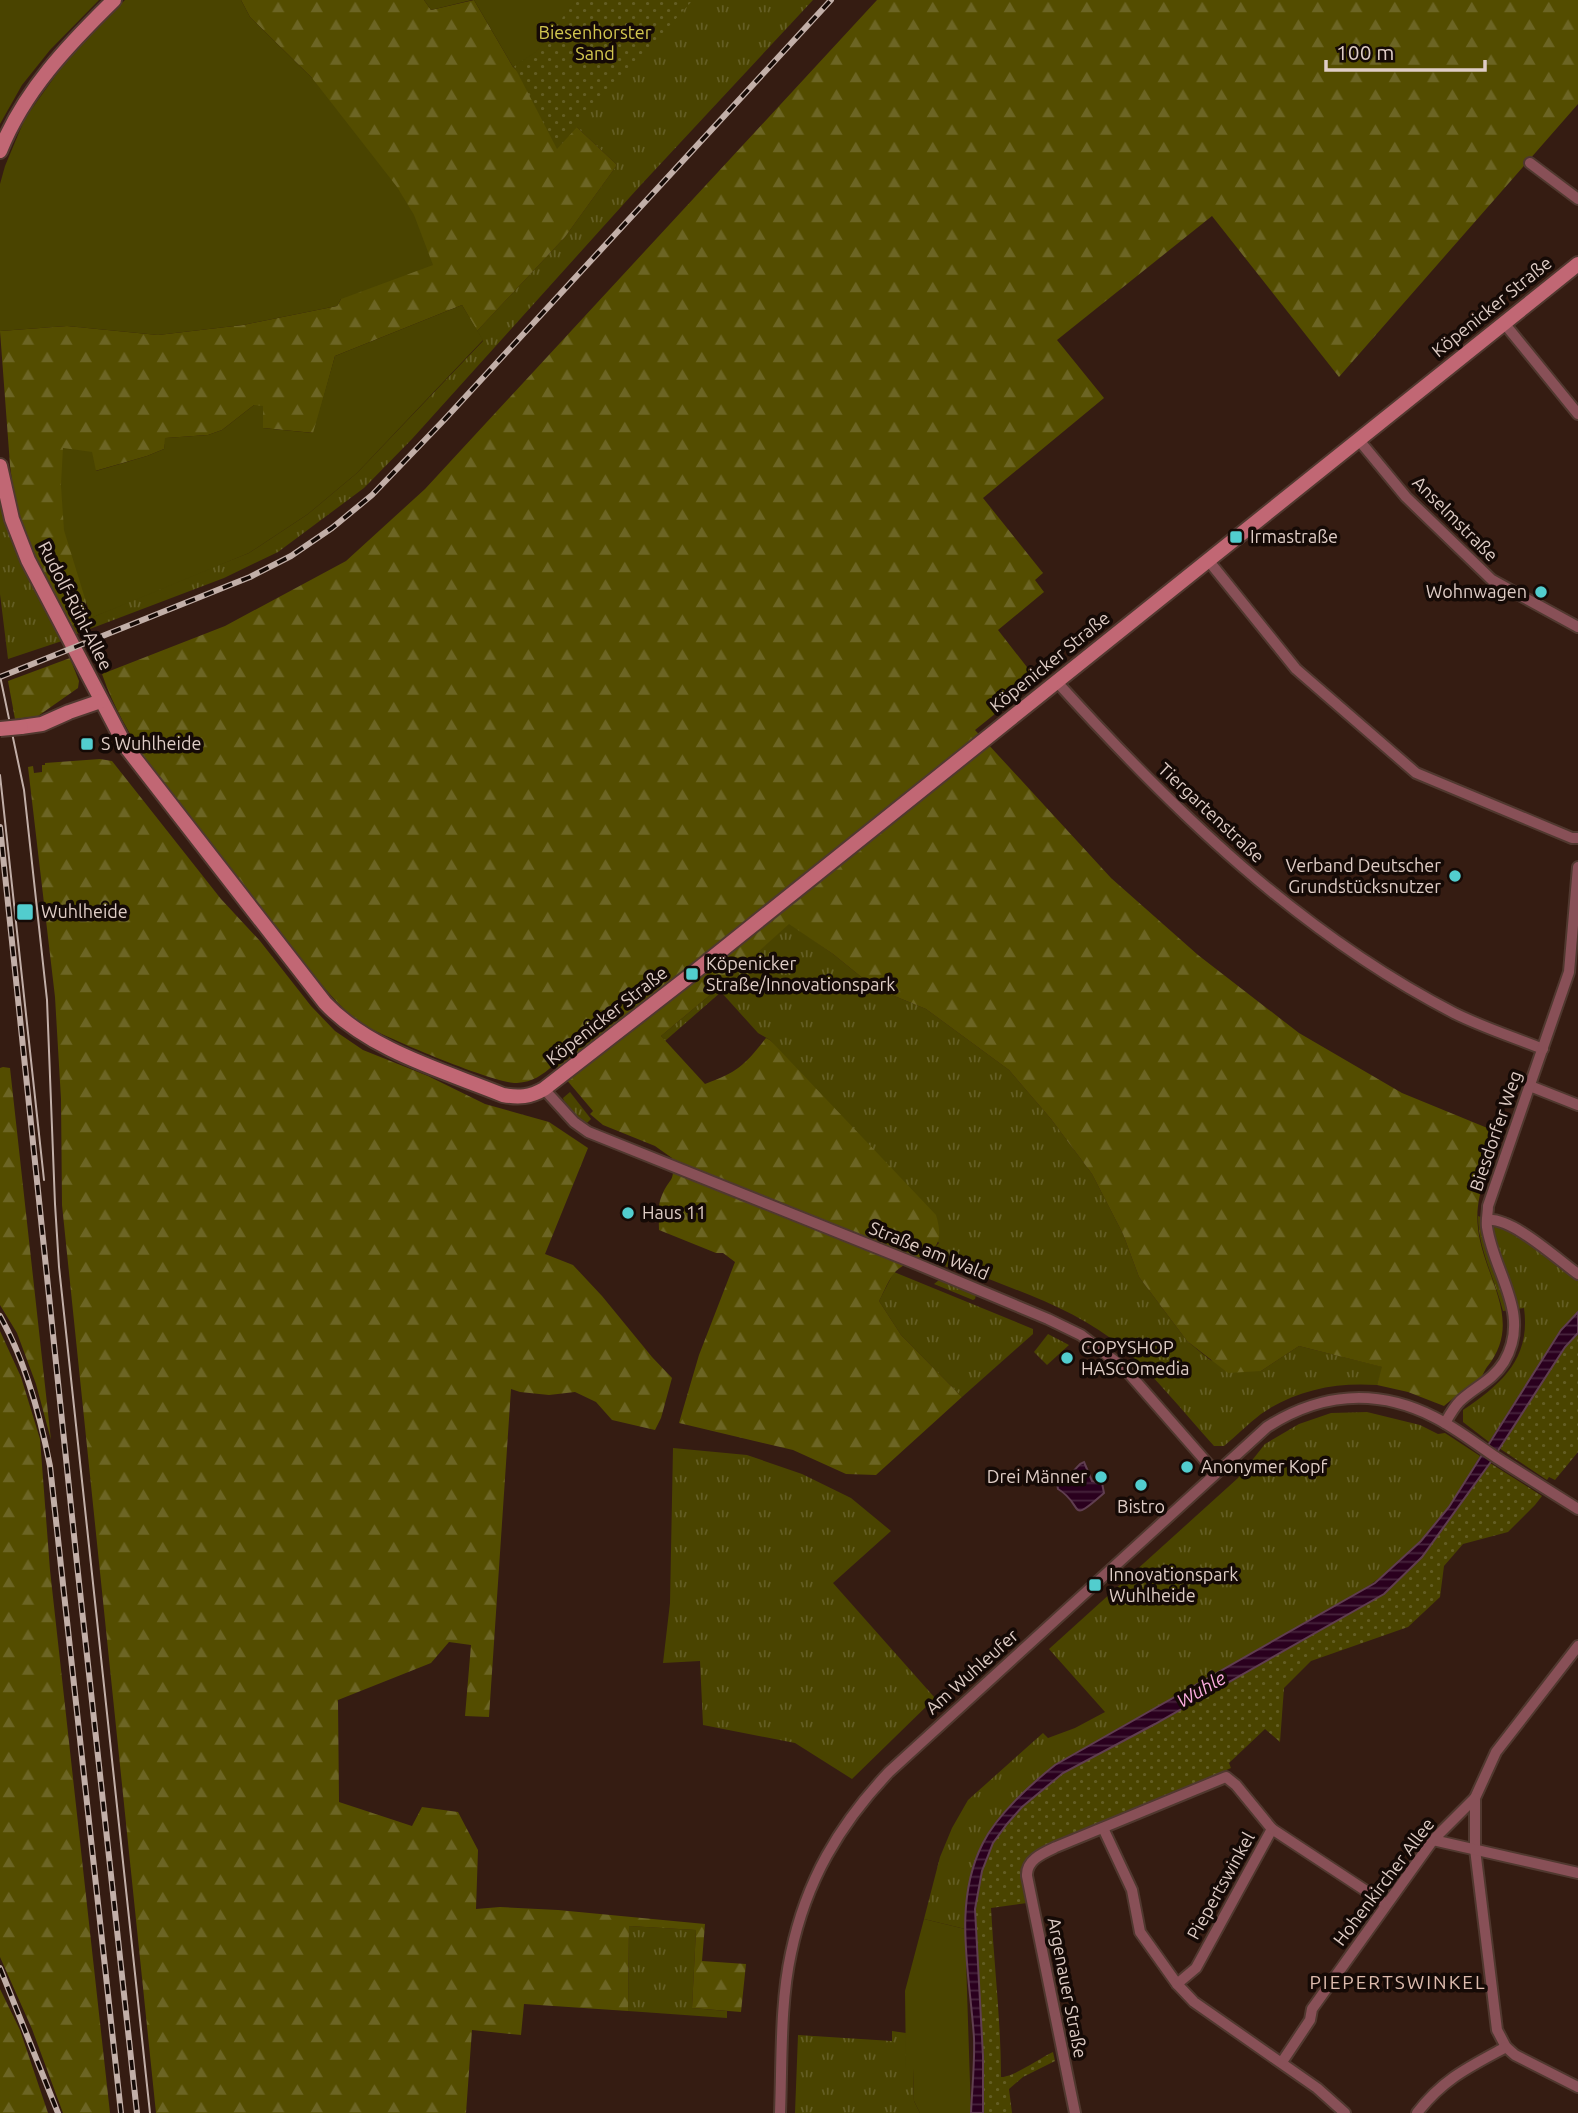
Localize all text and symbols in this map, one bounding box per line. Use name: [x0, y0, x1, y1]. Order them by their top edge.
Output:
park label: Biesenhorster Sand: [538, 22, 652, 63]
scale bar: [1326, 28, 1485, 72]
text: 100 m: [1336, 40, 1394, 64]
street label: Köpenicker Straße: [1428, 252, 1555, 360]
street label: Anselmstraße: [1409, 472, 1502, 565]
place label: Irmastraße: [1250, 526, 1338, 546]
marker: Irmastraße: [1228, 529, 1244, 545]
street label: Rudolf-Rühl-Allee: [35, 538, 117, 673]
place label: Wohnwagen: [1426, 581, 1527, 601]
marker: Wohnwagen: [1533, 584, 1549, 600]
street label: Köpenicker Straße: [986, 607, 1113, 715]
place label: S Wuhlheide: [101, 733, 201, 753]
marker: S Wuhlheide: [79, 736, 95, 752]
street label: Tiergartenstraße: [1155, 758, 1269, 866]
place label: Verband Deutscher Grundstücksnutzer: [1286, 855, 1441, 896]
marker: Verband Deutscher Grundstücksnutzer: [1447, 868, 1463, 884]
place label: Wuhlheide: [41, 901, 128, 921]
marker: Wuhlheide: [15, 902, 35, 922]
place label: Köpenicker Straße/Innovationspark: [706, 953, 895, 994]
street label: Köpenicker Straße: [542, 962, 671, 1069]
marker: Köpenicker Straße/Innovationspark: [684, 966, 700, 982]
street label: Biesdorfer Weg: [1465, 1068, 1525, 1193]
place label: Haus 11: [642, 1202, 706, 1222]
marker: Haus 11: [620, 1205, 636, 1221]
street label: Straße am Wald: [867, 1217, 992, 1283]
place label: COPYSHOP HASCOmedia: [1081, 1337, 1189, 1378]
marker: COPYSHOP HASCOmedia: [1059, 1350, 1075, 1366]
place label: Anonymer Kopf: [1201, 1456, 1328, 1476]
marker: Anonymer Kopf: [1179, 1459, 1195, 1475]
place label: Drei Männer: [987, 1466, 1087, 1486]
marker: Drei Männer: [1093, 1469, 1109, 1485]
marker: Bistro: [1133, 1477, 1149, 1493]
place label: Bistro: [1117, 1496, 1165, 1516]
place label: Innovationspark Wuhlheide: [1109, 1564, 1238, 1605]
marker: Innovationspark Wuhlheide: [1087, 1577, 1103, 1593]
street label: Am Wuhleufer: [921, 1625, 1022, 1718]
water label: Wuhle: [1173, 1666, 1230, 1712]
street label: Hohenkircher Allee: [1329, 1814, 1438, 1949]
street label: Piepertswinkel: [1182, 1828, 1258, 1943]
street label: Argenauer Straße: [1045, 1916, 1091, 2060]
district label: PIEPERTSWINKEL: [1309, 1971, 1487, 1993]

